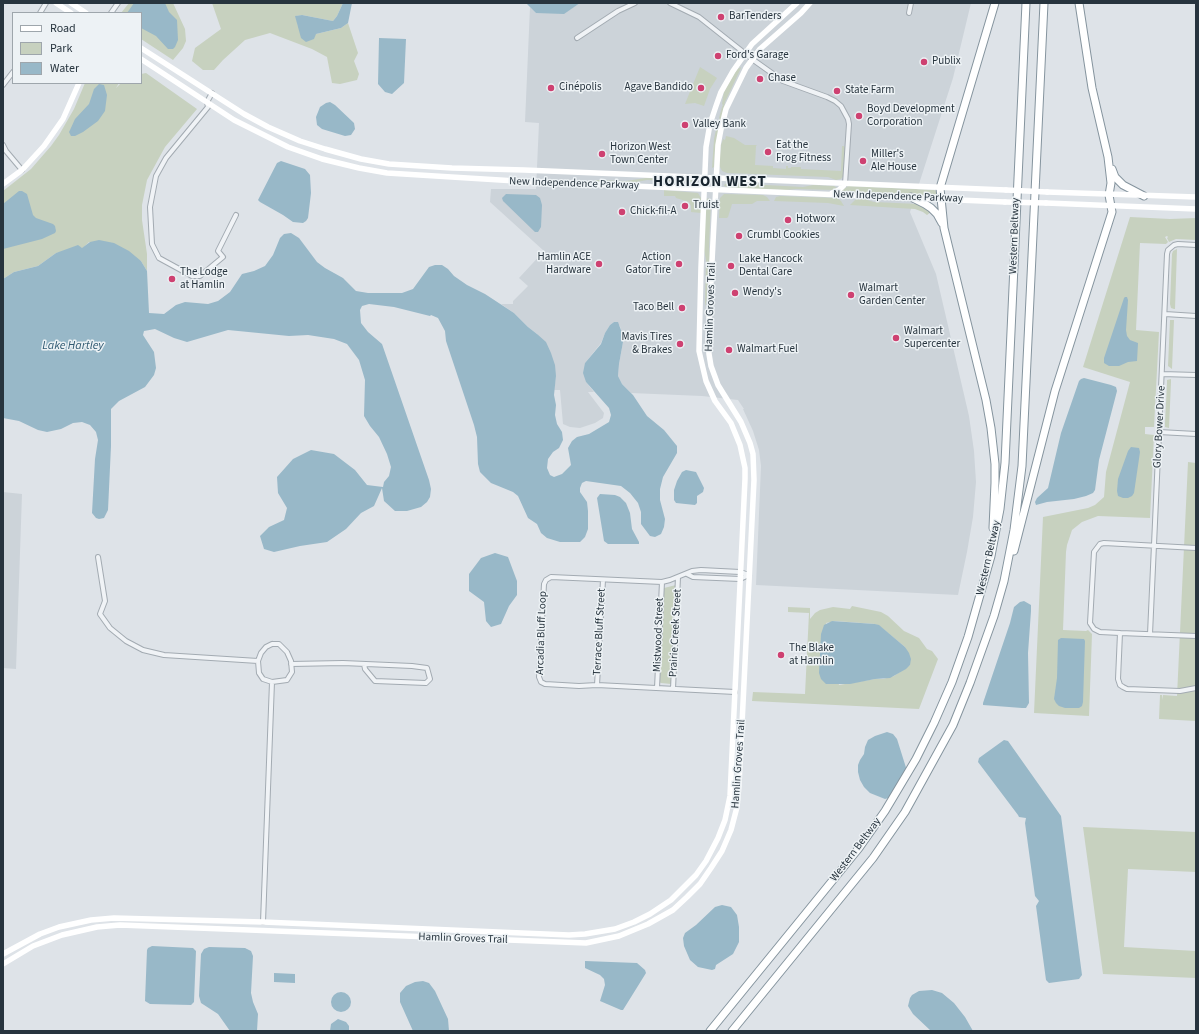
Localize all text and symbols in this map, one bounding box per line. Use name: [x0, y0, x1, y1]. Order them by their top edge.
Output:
place label: BarTenders: [729, 10, 781, 24]
legend: [12, 12, 142, 84]
marker: BarTenders: [716, 12, 726, 22]
text: Road: [50, 20, 76, 37]
text: Park: [50, 40, 72, 57]
place label: Ford's Garage: [726, 49, 789, 63]
marker: Ford's Garage: [713, 51, 723, 61]
place label: Publix: [932, 55, 961, 69]
marker: Publix: [919, 57, 929, 67]
text: Water: [50, 60, 79, 77]
place label: Chase: [768, 72, 796, 86]
marker: Chase: [755, 74, 765, 84]
place label: Cinépolis: [559, 81, 602, 95]
place label: Agave Bandido: [624, 81, 693, 95]
marker: Cinépolis: [546, 83, 556, 93]
marker: Agave Bandido: [696, 83, 706, 93]
place label: State Farm: [845, 84, 894, 98]
marker: State Farm: [832, 86, 842, 96]
place label: Boyd Development Corporation: [867, 103, 955, 129]
marker: Boyd Development Corporation: [854, 111, 864, 121]
place label: Valley Bank: [693, 118, 746, 132]
marker: Valley Bank: [680, 120, 690, 130]
place label: Eat the Frog Fitness: [776, 139, 831, 165]
place label: Horizon West Town Center: [610, 141, 671, 167]
marker: Eat the Frog Fitness: [763, 147, 773, 157]
place label: Miller's Ale House: [871, 148, 917, 174]
marker: Horizon West Town Center: [597, 149, 607, 159]
marker: Miller's Ale House: [858, 156, 868, 166]
district label: HORIZON WEST: [653, 174, 767, 192]
street label: New Independence Parkway: [509, 175, 639, 193]
street label: New Independence Parkway: [833, 188, 963, 206]
street label: Western Beltway: [1007, 198, 1023, 274]
place label: Truist: [693, 199, 719, 213]
marker: Truist: [680, 201, 690, 211]
place label: Chick-fil-A: [630, 205, 676, 219]
marker: Chick-fil-A: [617, 207, 627, 217]
place label: Hotworx: [796, 213, 835, 227]
marker: Hotworx: [783, 215, 793, 225]
place label: Crumbl Cookies: [747, 229, 820, 243]
marker: Crumbl Cookies: [734, 231, 744, 241]
place label: Hamlin ACE Hardware: [537, 251, 591, 277]
place label: Action Gator Tire: [626, 251, 671, 277]
place label: Lake Hancock Dental Care: [739, 253, 803, 279]
marker: Hamlin ACE Hardware: [594, 259, 604, 269]
marker: Action Gator Tire: [674, 259, 684, 269]
marker: Lake Hancock Dental Care: [726, 261, 736, 271]
street label: Hamlin Groves Trail: [703, 262, 719, 352]
place label: The Lodge at Hamlin: [180, 266, 228, 292]
marker: The Lodge at Hamlin: [167, 274, 177, 284]
place label: Walmart Garden Center: [859, 282, 925, 308]
place label: Wendy's: [743, 286, 781, 300]
marker: Wendy's: [730, 288, 740, 298]
marker: Walmart Garden Center: [846, 290, 856, 300]
place label: Taco Bell: [633, 301, 674, 315]
marker: Taco Bell: [677, 303, 687, 313]
place label: Walmart Supercenter: [904, 325, 960, 351]
place label: Mavis Tires & Brakes: [621, 331, 672, 357]
marker: Walmart Supercenter: [891, 333, 901, 343]
water label: Lake Hartley: [42, 339, 104, 353]
marker: Mavis Tires & Brakes: [675, 339, 685, 349]
place label: Walmart Fuel: [737, 343, 798, 357]
marker: Walmart Fuel: [724, 345, 734, 355]
street label: Glory Bower Drive: [1151, 385, 1169, 469]
street label: Western Beltway: [974, 519, 1004, 597]
street label: Terrace Bluff Street: [591, 588, 609, 676]
street label: Prairie Creek Street: [667, 589, 685, 677]
street label: Arcadia Bluff Loop: [534, 591, 550, 675]
street label: Mistwood Street: [651, 598, 667, 672]
place label: The Blake at Hamlin: [789, 642, 834, 668]
marker: The Blake at Hamlin: [776, 650, 786, 660]
street label: Hamlin Groves Trail: [729, 719, 749, 809]
street label: Western Beltway: [828, 815, 884, 885]
street label: Hamlin Groves Trail: [418, 931, 508, 947]

